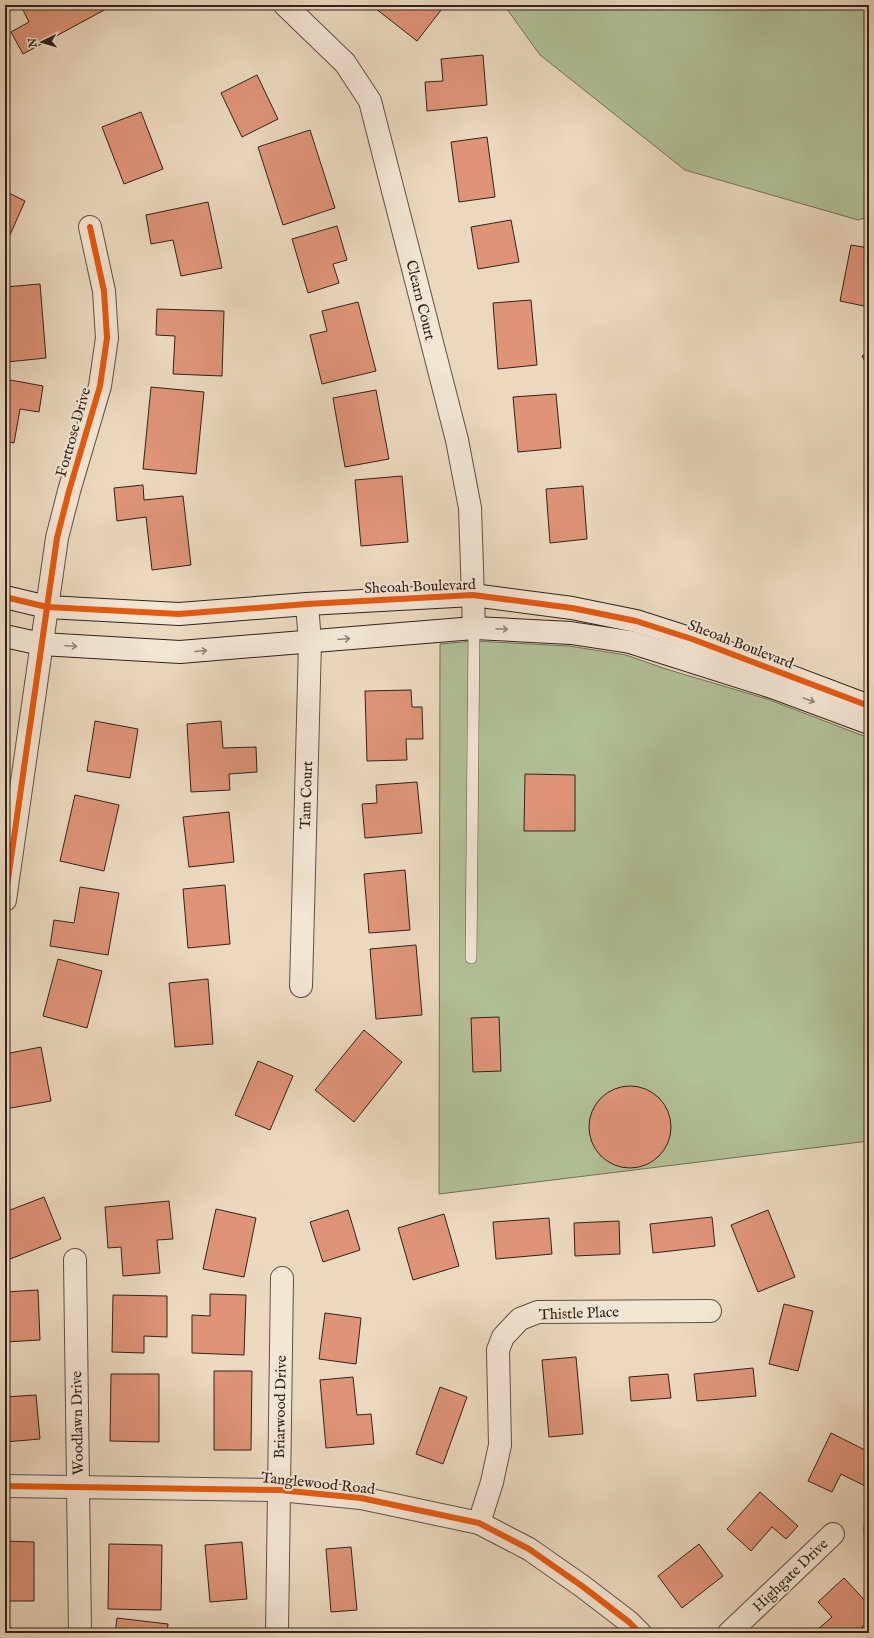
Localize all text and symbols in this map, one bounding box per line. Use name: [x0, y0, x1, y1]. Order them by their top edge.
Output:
north arrow: [22, 22, 62, 62]
text: N: [26, 37, 41, 49]
street label: Clearn Court: [401, 258, 440, 342]
street label: Fortrose Drive: [52, 385, 95, 479]
street label: Sheoah Boulevard: [364, 575, 477, 598]
street label: Sheoah Boulevard: [685, 616, 797, 674]
one-way arrow: [495, 625, 508, 633]
one-way arrow: [337, 635, 350, 642]
one-way arrow: [64, 642, 77, 650]
one-way arrow: [194, 647, 207, 654]
one-way arrow: [803, 697, 815, 705]
street label: Tam Court: [296, 761, 317, 829]
street label: Thistle Place: [539, 1303, 620, 1324]
street label: Briarwood Drive: [270, 1355, 291, 1459]
street label: Woodlawn Drive: [67, 1371, 88, 1475]
street label: Tanglewood Road: [260, 1468, 377, 1499]
street label: Highgate Drive: [749, 1534, 832, 1616]

